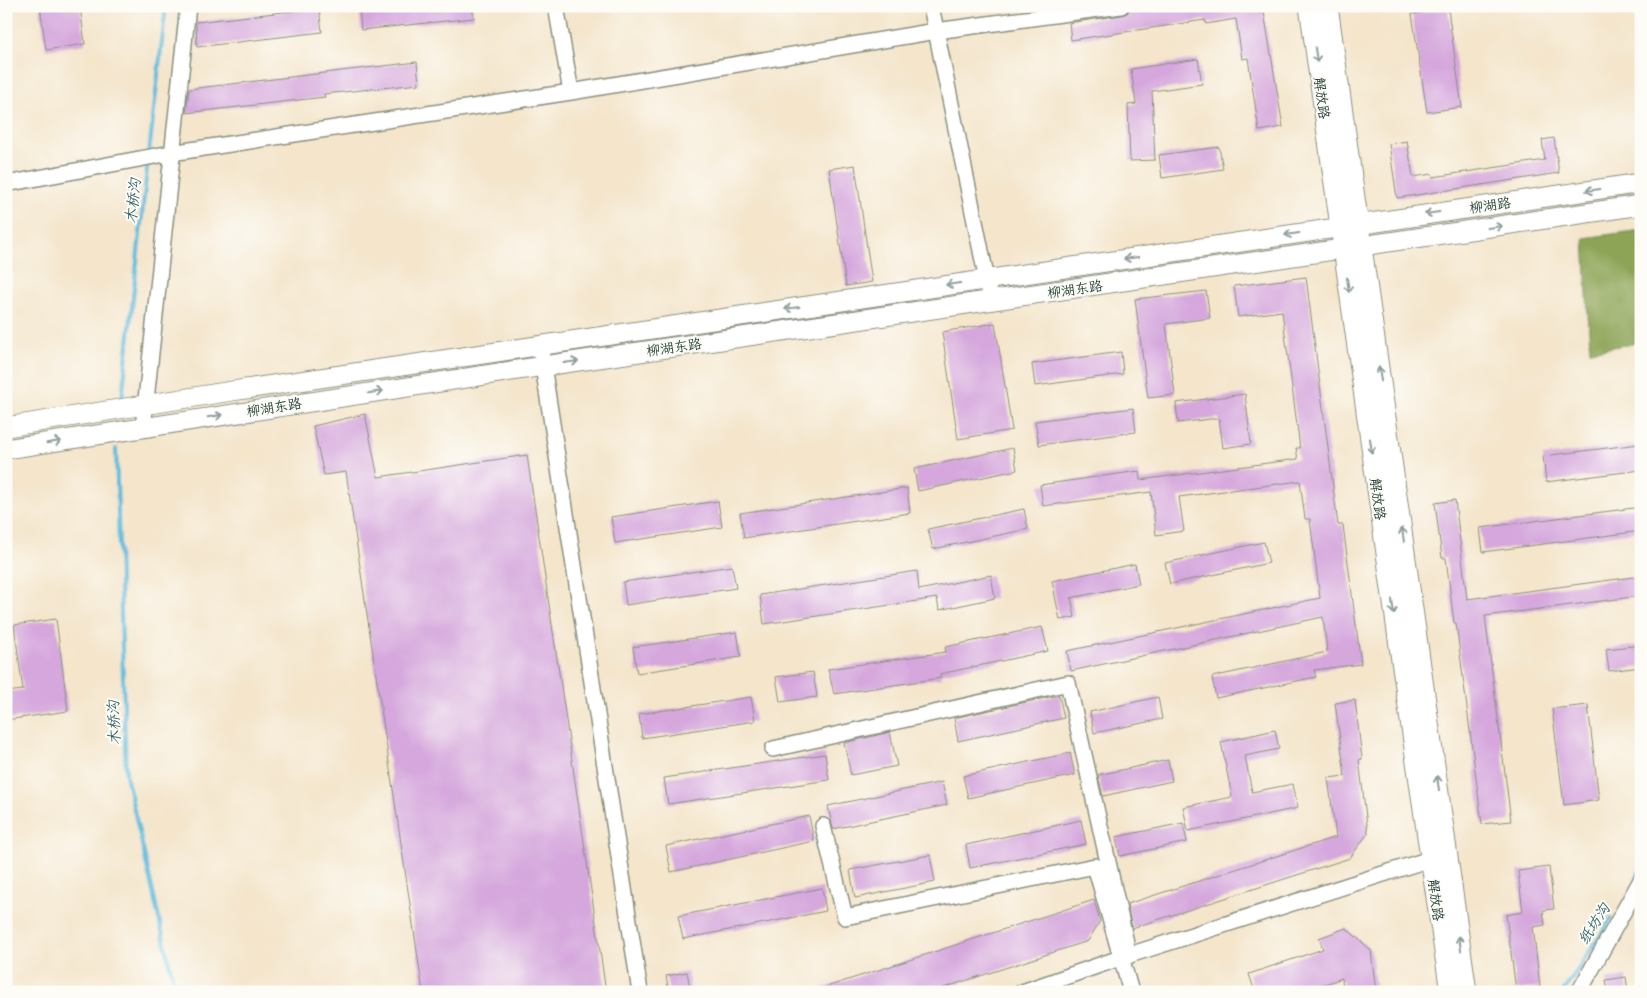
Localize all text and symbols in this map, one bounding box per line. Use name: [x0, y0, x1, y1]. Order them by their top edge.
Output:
one-way arrow: [1311, 46, 1321, 62]
street label: 解放路: [1310, 76, 1334, 120]
water label: 木桥沟: [121, 176, 146, 224]
one-way arrow: [1585, 185, 1601, 195]
street label: 柳湖路: [1468, 193, 1512, 217]
one-way arrow: [1424, 209, 1440, 219]
one-way arrow: [1487, 221, 1503, 231]
one-way arrow: [1284, 229, 1300, 239]
one-way arrow: [1123, 253, 1139, 263]
street label: 柳湖东路: [1046, 276, 1104, 302]
one-way arrow: [1343, 276, 1353, 292]
one-way arrow: [945, 280, 961, 290]
one-way arrow: [785, 303, 801, 313]
street label: 柳湖东路: [645, 334, 703, 360]
one-way arrow: [562, 357, 578, 367]
one-way arrow: [1375, 366, 1385, 382]
one-way arrow: [367, 386, 383, 396]
street label: 柳湖东路: [245, 394, 303, 420]
one-way arrow: [207, 411, 223, 421]
one-way arrow: [46, 436, 62, 446]
one-way arrow: [1366, 437, 1376, 453]
street label: 解放路: [1366, 477, 1390, 521]
one-way arrow: [1397, 527, 1407, 543]
one-way arrow: [1388, 598, 1398, 614]
water label: 木桥沟: [103, 698, 125, 746]
one-way arrow: [1432, 775, 1442, 791]
street label: 解放路: [1424, 878, 1448, 922]
water label: 纸坊沟: [1573, 898, 1616, 948]
one-way arrow: [1455, 936, 1465, 952]

